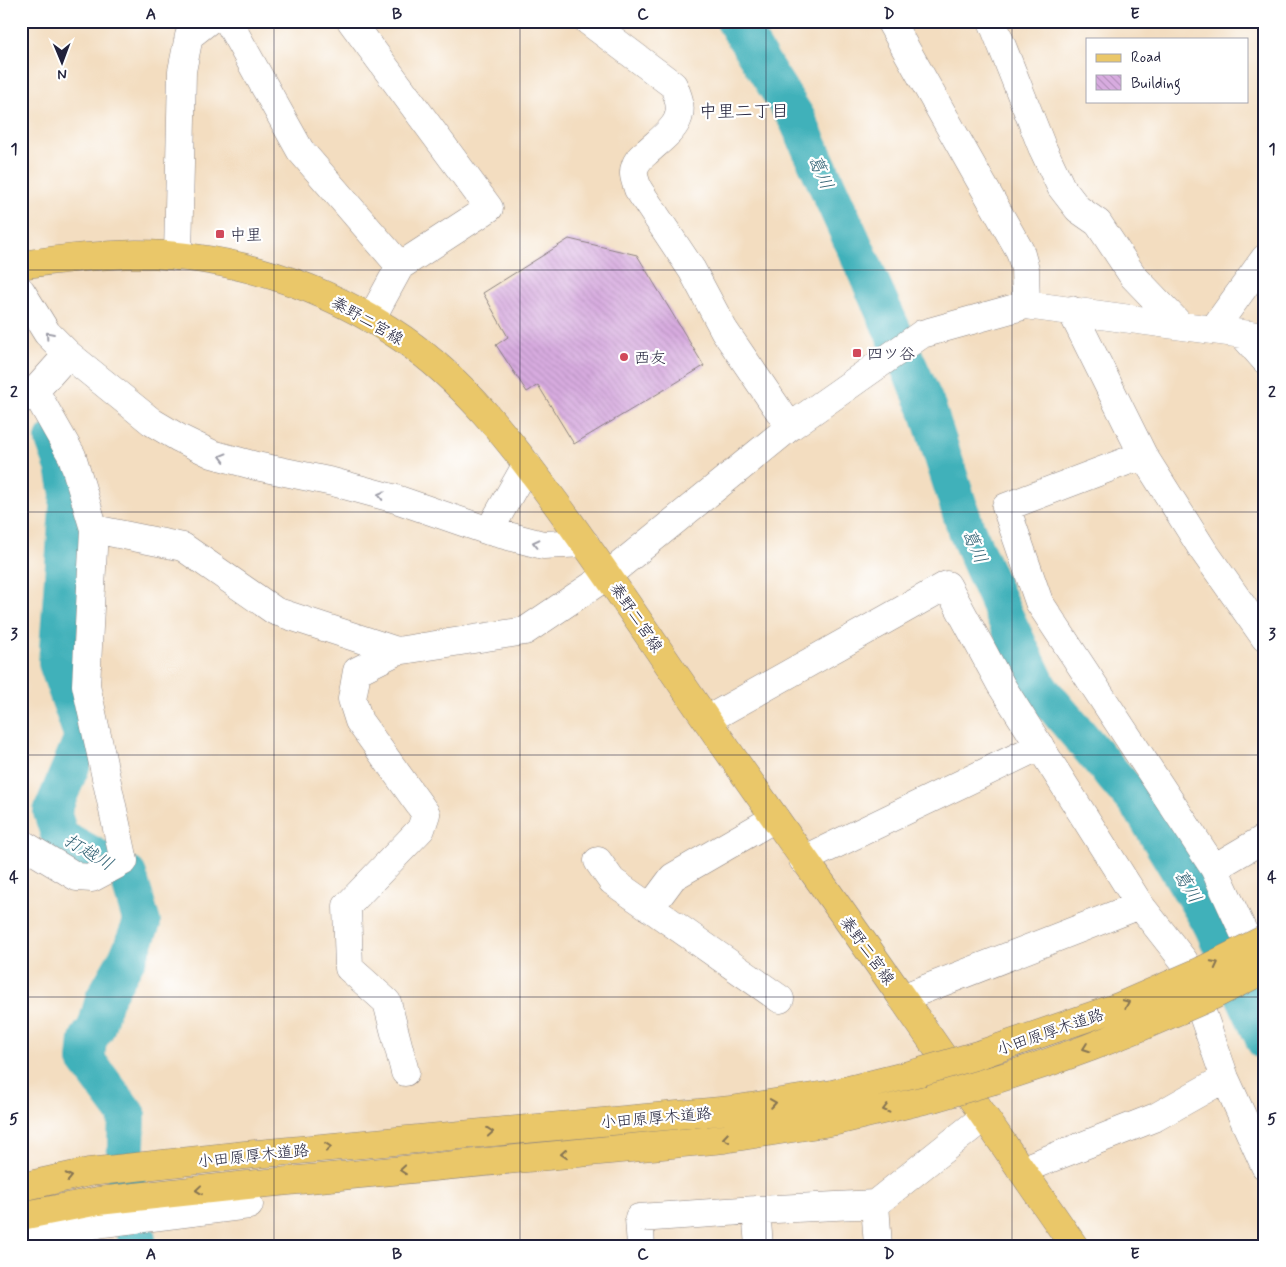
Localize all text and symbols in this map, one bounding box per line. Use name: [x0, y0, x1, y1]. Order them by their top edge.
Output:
text: A: [146, 4, 156, 25]
text: B: [392, 4, 402, 25]
text: C: [637, 4, 649, 25]
text: D: [883, 4, 895, 25]
text: E: [1130, 4, 1140, 25]
north arrow: [38, 38, 88, 88]
legend: [1086, 38, 1248, 102]
text: Road: [1131, 48, 1161, 68]
text: N: [57, 65, 67, 83]
text: Building: [1131, 74, 1181, 95]
district label: 中里二丁目: [699, 100, 789, 124]
text: 1: [10, 139, 18, 160]
text: 1: [1268, 139, 1276, 160]
water label: 葛川: [802, 151, 838, 194]
place label: 中里: [230, 225, 262, 246]
marker: 中里: [214, 228, 226, 240]
street label: 秦野二宮線: [327, 292, 407, 350]
one-way arrow: [46, 331, 55, 340]
place label: 四ツ谷: [867, 344, 915, 365]
marker: 四ツ谷: [851, 347, 863, 359]
place label: 西友: [634, 348, 666, 369]
marker: 西友: [618, 351, 630, 363]
text: 2: [10, 382, 18, 403]
text: 2: [1268, 382, 1276, 403]
one-way arrow: [220, 453, 228, 463]
one-way arrow: [378, 491, 386, 501]
water label: 葛川: [956, 525, 992, 568]
one-way arrow: [532, 538, 541, 549]
street label: 秦野二宮線: [605, 579, 667, 657]
text: 3: [10, 624, 18, 645]
text: 3: [1268, 624, 1276, 645]
water label: 打越川: [59, 829, 118, 877]
water label: 葛川: [1168, 865, 1207, 908]
text: 4: [9, 867, 19, 888]
text: 4: [1267, 867, 1277, 888]
street label: 秦野二宮線: [835, 912, 899, 989]
one-way arrow: [1210, 960, 1219, 970]
one-way arrow: [1121, 999, 1130, 1010]
street label: 小田原厚木道路: [994, 1004, 1107, 1061]
one-way arrow: [1082, 1042, 1091, 1052]
one-way arrow: [769, 1099, 778, 1109]
street label: 小田原厚木道路: [599, 1103, 713, 1134]
one-way arrow: [881, 1103, 890, 1114]
text: 5: [9, 1109, 19, 1130]
text: 5: [1267, 1109, 1277, 1130]
one-way arrow: [486, 1127, 494, 1138]
one-way arrow: [722, 1133, 730, 1143]
street label: 小田原厚木道路: [196, 1140, 310, 1173]
one-way arrow: [324, 1142, 332, 1153]
one-way arrow: [560, 1148, 568, 1159]
one-way arrow: [398, 1164, 406, 1175]
one-way arrow: [64, 1172, 73, 1183]
one-way arrow: [194, 1184, 202, 1195]
text: A: [146, 1244, 156, 1265]
text: B: [392, 1244, 402, 1265]
text: C: [637, 1244, 649, 1265]
text: D: [883, 1244, 895, 1265]
text: E: [1130, 1244, 1140, 1265]

